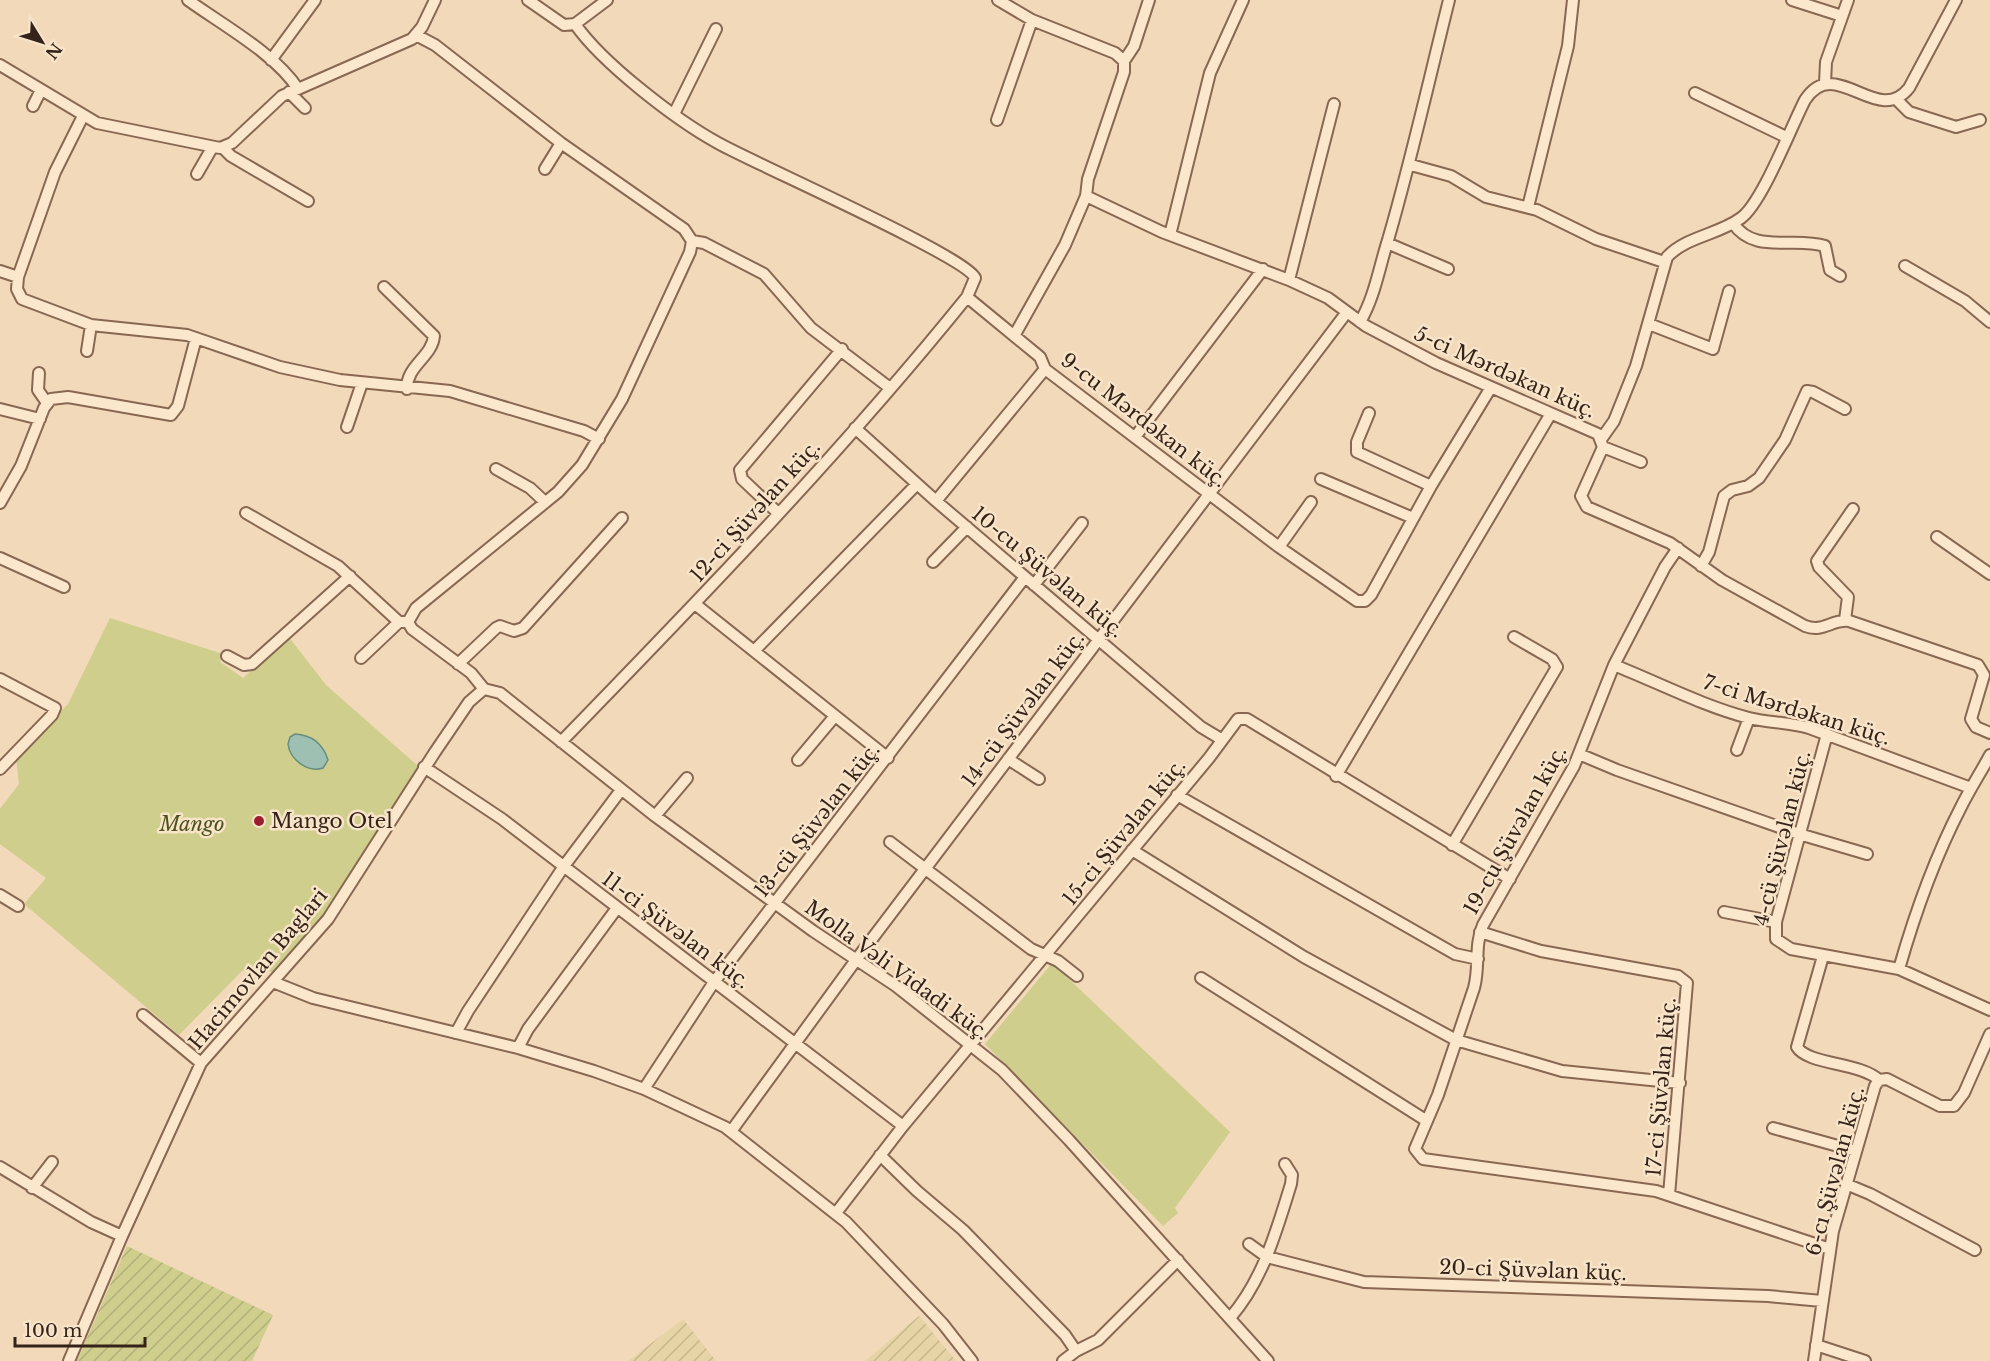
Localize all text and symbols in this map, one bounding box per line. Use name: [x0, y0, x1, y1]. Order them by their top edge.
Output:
north arrow: [12, 12, 72, 72]
text: N: [41, 39, 66, 63]
street label: 5-ci Mərdəkan küç.: [1411, 321, 1599, 423]
street label: 9-cu Mərdəkan küç.: [1056, 348, 1232, 492]
street label: 12-ci Şüvəlan küç.: [685, 435, 825, 587]
street label: 10-cu Şüvəlan küç.: [967, 501, 1129, 643]
street label: 14-cü Şüvəlan küç.: [957, 627, 1089, 791]
street label: 7-ci Mərdəkan küç.: [1701, 670, 1893, 750]
street label: 13-cü Şüvəlan küç.: [749, 738, 885, 902]
street label: 19-cu Şüvəlan küç.: [1459, 741, 1571, 919]
street label: 4-cü Şüvəlan küç.: [1749, 748, 1815, 928]
street label: 15-ci Şüvəlan küç.: [1058, 754, 1190, 910]
place label: Mango Otel: [271, 809, 393, 833]
park label: Mango: [158, 812, 225, 836]
marker: Mango Otel: [252, 814, 266, 828]
street label: 11-ci Şüvəlan küç.: [597, 867, 755, 993]
street label: Hacimovlan Baglari: [184, 884, 332, 1054]
street label: Molla Vəli Vidadi küç.: [800, 895, 994, 1045]
street label: 17-ci Şüvəlan küç.: [1641, 996, 1681, 1178]
street label: 6-cı Şüvəlan küç.: [1801, 1084, 1869, 1258]
street label: 20-ci Şüvəlan küç.: [1439, 1255, 1627, 1285]
scale bar: [15, 1310, 146, 1348]
text: 100 m: [24, 1320, 82, 1342]

